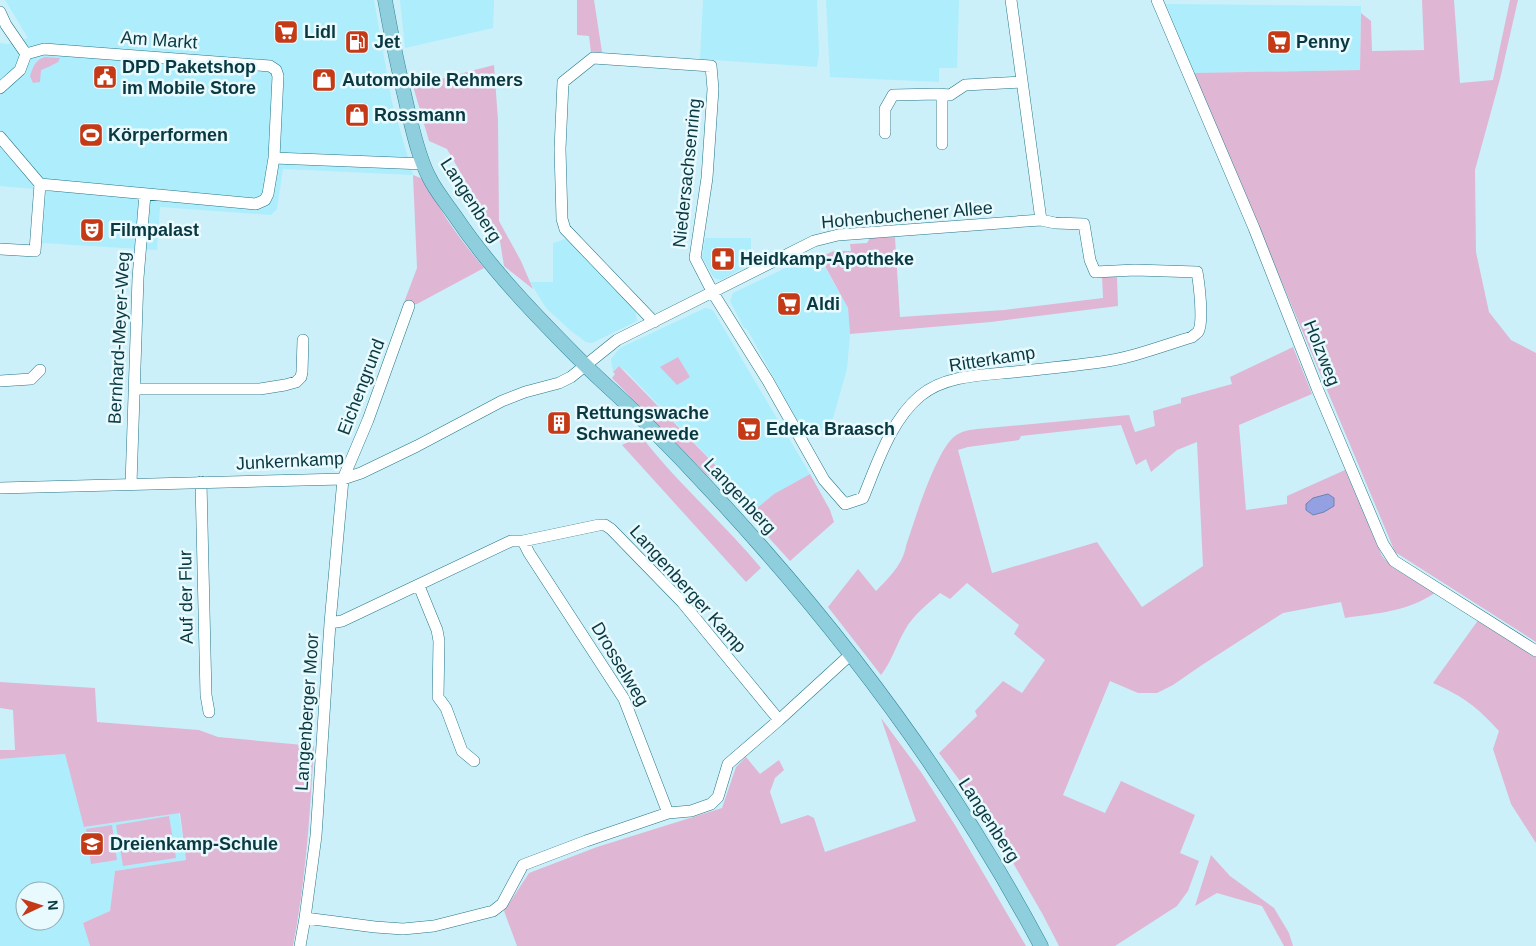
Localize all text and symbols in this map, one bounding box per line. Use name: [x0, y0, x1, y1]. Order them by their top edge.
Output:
supermarket icon: Lidl: [273, 19, 299, 45]
place label: Lidl: [304, 22, 336, 42]
street label: Am Markt: [120, 27, 198, 53]
fuel station icon: Jet: [344, 29, 370, 55]
supermarket icon: Penny: [1266, 29, 1292, 55]
place label: Jet: [374, 32, 400, 52]
place label: Penny: [1296, 32, 1350, 52]
place label: DPD Paketshop im Mobile Store: [122, 57, 256, 98]
public building icon: DPD Paketshop im Mobile Store: [92, 64, 118, 90]
shop icon: Automobile Rehmers: [311, 67, 337, 93]
place label: Automobile Rehmers: [342, 70, 523, 90]
street label: Niedersachsenring: [669, 97, 705, 249]
shop icon: Rossmann: [344, 102, 370, 128]
place label: Rossmann: [374, 105, 466, 125]
sports icon: Körperformen: [78, 122, 104, 148]
place label: Körperformen: [108, 125, 228, 145]
street label: Langenberg: [436, 154, 506, 246]
street label: Hohenbuchener Allee: [820, 198, 994, 232]
theatre icon: Filmpalast: [79, 217, 105, 243]
place label: Filmpalast: [110, 220, 199, 240]
pharmacy icon: Heidkamp-Apotheke: [710, 246, 736, 272]
place label: Heidkamp-Apotheke: [740, 249, 914, 269]
street label: Bernhard-Meyer-Weg: [104, 251, 134, 425]
supermarket icon: Aldi: [776, 291, 802, 317]
place label: Aldi: [806, 294, 840, 314]
street label: Holzweg: [1300, 317, 1344, 389]
street label: Eichengrund: [334, 336, 388, 438]
street label: Ritterkamp: [947, 342, 1037, 376]
place label: Rettungswache Schwanewede: [576, 403, 709, 444]
building icon: Rettungswache Schwanewede: [546, 410, 572, 436]
supermarket icon: Edeka Braasch: [736, 416, 762, 442]
place label: Edeka Braasch: [766, 419, 895, 439]
street label: Junkernkamp: [236, 448, 344, 474]
street label: Langenberg: [700, 454, 780, 538]
street label: Langenberger Kamp: [626, 521, 750, 657]
street label: Auf der Flur: [175, 550, 197, 644]
street label: Drosselweg: [587, 619, 653, 709]
street label: Langenberger Moor: [292, 632, 322, 792]
street label: Langenberg: [954, 774, 1024, 866]
school or university icon: Dreienkamp-Schule: [79, 831, 105, 857]
place label: Dreienkamp-Schule: [110, 834, 278, 854]
north arrow: [15, 881, 65, 931]
text: N: [45, 899, 61, 911]

